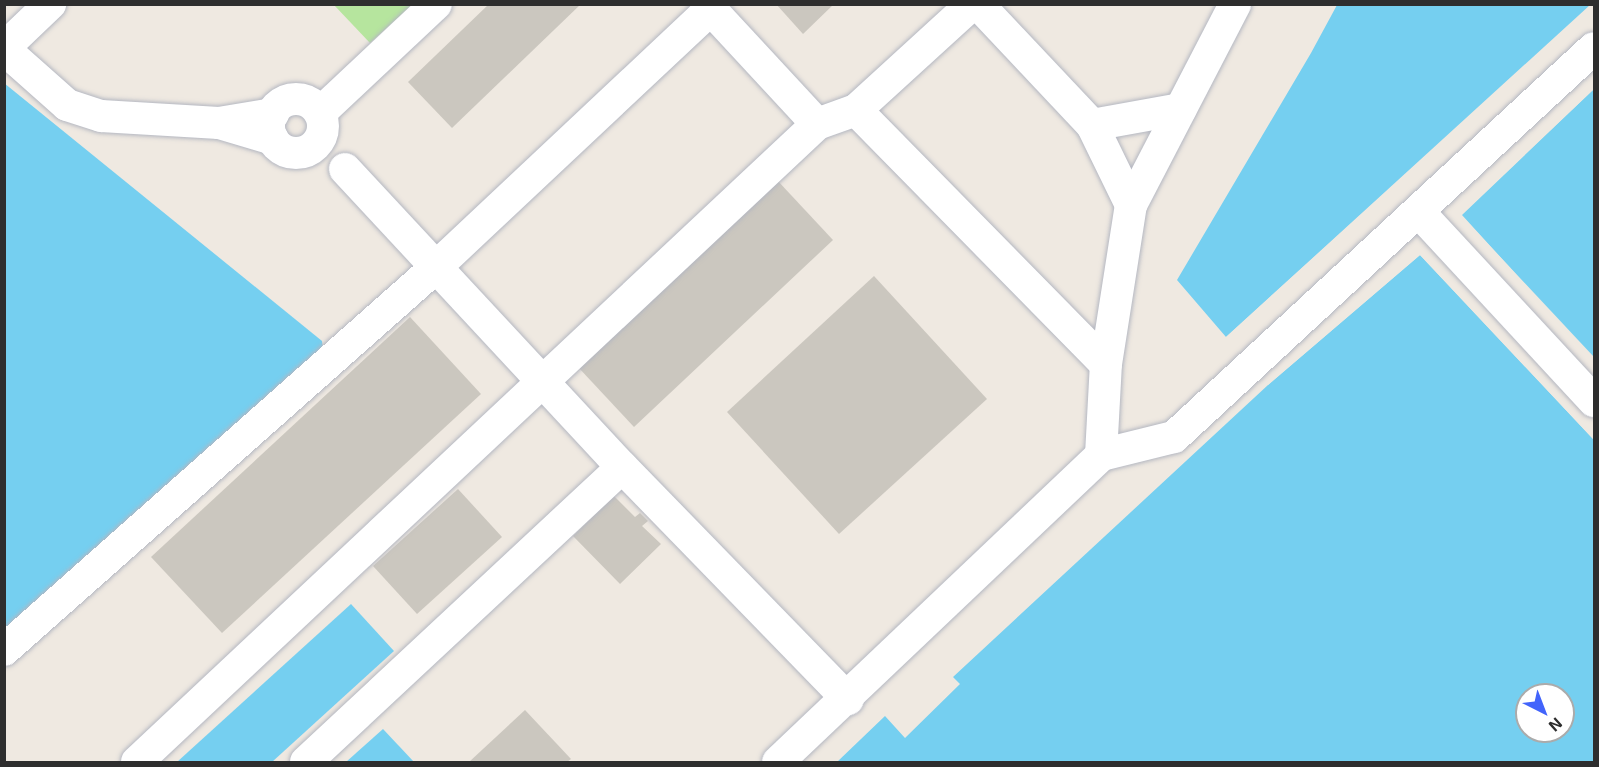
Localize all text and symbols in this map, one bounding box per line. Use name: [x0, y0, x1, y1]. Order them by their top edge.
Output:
north arrow: [1515, 683, 1575, 743]
text: N: [1545, 714, 1567, 736]

